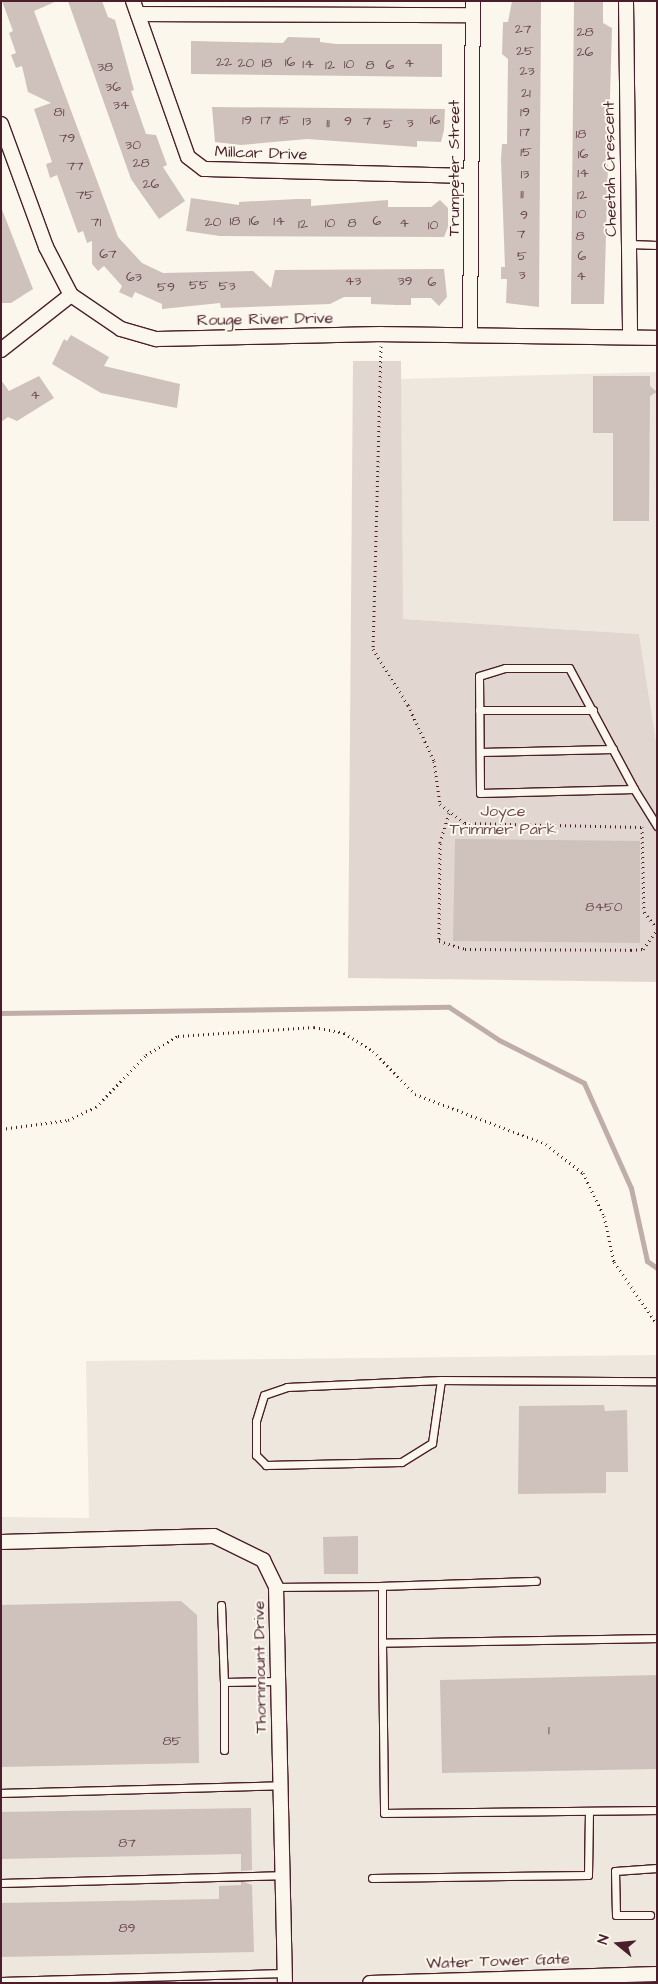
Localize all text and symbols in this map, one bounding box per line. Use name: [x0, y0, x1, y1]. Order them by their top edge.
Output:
house number: 27: [515, 21, 531, 37]
house number: 28: [576, 24, 594, 40]
house number: 25: [516, 43, 534, 59]
house number: 26: [577, 44, 593, 60]
house number: 22: [216, 54, 232, 70]
house number: 16: [285, 54, 295, 70]
house number: 20: [238, 55, 254, 71]
house number: 18: [262, 55, 272, 71]
house number: 4: [404, 55, 414, 71]
house number: 14: [302, 56, 314, 72]
house number: 10: [344, 56, 354, 72]
house number: 12: [325, 57, 335, 73]
house number: 8: [365, 57, 375, 73]
house number: 6: [386, 57, 394, 73]
house number: 38: [97, 59, 113, 75]
house number: 23: [519, 63, 535, 79]
house number: 36: [105, 79, 121, 95]
house number: 21: [521, 85, 531, 101]
house number: 34: [113, 97, 129, 113]
street label: Trumpeter Street: [444, 100, 464, 236]
street label: Cheetah Crescent: [599, 101, 621, 237]
house number: 81: [54, 104, 64, 120]
house number: 19: [520, 104, 530, 120]
house number: 19: [242, 112, 252, 128]
house number: 17: [261, 112, 271, 128]
house number: 15: [279, 112, 291, 128]
house number: 16: [430, 112, 440, 128]
house number: 13: [303, 113, 311, 129]
house number: 9: [344, 113, 352, 129]
house number: 7: [363, 113, 371, 129]
house number: 11: [326, 115, 330, 131]
house number: 3: [406, 115, 414, 131]
house number: 5: [383, 116, 393, 132]
house number: 17: [520, 124, 530, 140]
house number: 18: [576, 126, 586, 142]
house number: 79: [59, 130, 75, 146]
house number: 30: [125, 137, 141, 153]
street label: Millcar Drive: [214, 142, 308, 164]
house number: 15: [520, 144, 532, 160]
house number: 16: [578, 146, 588, 162]
house number: 28: [132, 155, 150, 171]
house number: 77: [66, 158, 84, 174]
house number: 14: [577, 165, 589, 181]
house number: 13: [521, 166, 529, 182]
house number: 26: [143, 176, 159, 192]
house number: 11: [520, 186, 524, 202]
house number: 75: [76, 187, 94, 203]
house number: 12: [577, 187, 587, 203]
house number: 10: [576, 206, 586, 222]
house number: 9: [520, 207, 528, 223]
house number: 18: [230, 213, 240, 229]
house number: 16: [249, 213, 259, 229]
house number: 14: [273, 213, 285, 229]
house number: 6: [373, 213, 381, 229]
house number: 71: [91, 214, 101, 230]
house number: 20: [205, 214, 221, 230]
house number: 10: [325, 215, 335, 231]
house number: 8: [347, 215, 357, 231]
house number: 4: [399, 215, 409, 231]
house number: 12: [298, 216, 308, 232]
house number: 10: [428, 217, 438, 233]
house number: 7: [517, 226, 525, 242]
house number: 8: [575, 228, 585, 244]
house number: 67: [99, 246, 117, 262]
house number: 5: [517, 248, 527, 264]
house number: 6: [578, 248, 586, 264]
house number: 3: [518, 267, 526, 283]
house number: 4: [576, 268, 586, 284]
house number: 63: [126, 269, 142, 285]
house number: 43: [345, 273, 361, 289]
house number: 39: [397, 273, 413, 289]
house number: 6: [428, 274, 436, 290]
house number: 55: [189, 277, 209, 293]
house number: 53: [218, 278, 236, 294]
house number: 59: [157, 279, 175, 295]
street label: Rouge River Drive: [197, 308, 333, 330]
house number: 4: [30, 387, 40, 403]
park label: Joyce Trimmer Park: [449, 801, 557, 839]
house number: 8450: [585, 899, 623, 915]
street label: Thornmount Drive: [249, 1600, 271, 1734]
house number: 1: [548, 1722, 550, 1738]
house number: 85: [163, 1733, 181, 1749]
house number: 87: [118, 1835, 136, 1851]
north arrow: [593, 1919, 643, 1969]
house number: 89: [118, 1920, 136, 1936]
text: N: [593, 1932, 615, 1947]
street label: Water Tower Gate: [426, 1949, 570, 1973]

